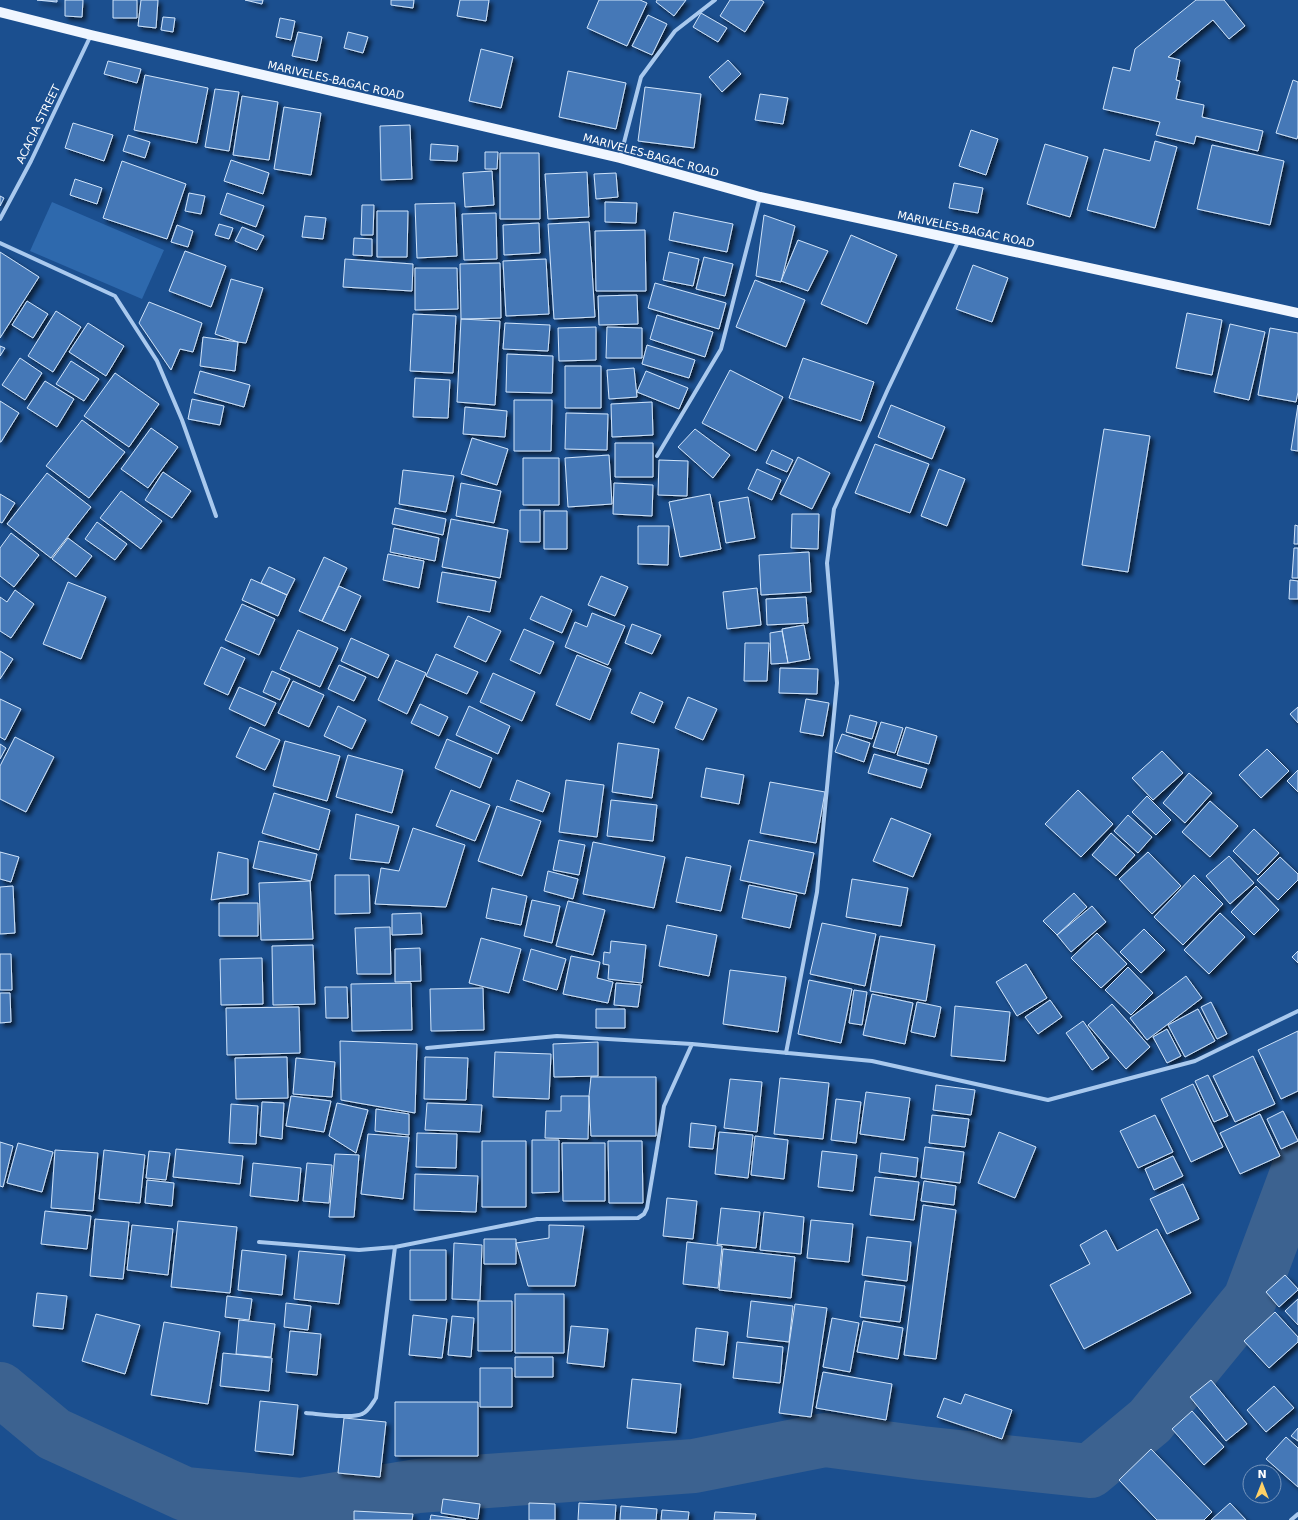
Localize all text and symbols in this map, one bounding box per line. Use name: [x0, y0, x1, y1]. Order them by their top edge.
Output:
street label: MARIVELES-BAGAC ROAD: [266, 58, 406, 103]
street label: ACACIA STREET: [14, 82, 63, 166]
street label: MARIVELES-BAGAC ROAD: [582, 131, 720, 180]
street label: MARIVELES-BAGAC ROAD: [896, 209, 1036, 250]
north arrow: [1242, 1464, 1282, 1504]
text: N: [1257, 1468, 1267, 1481]

